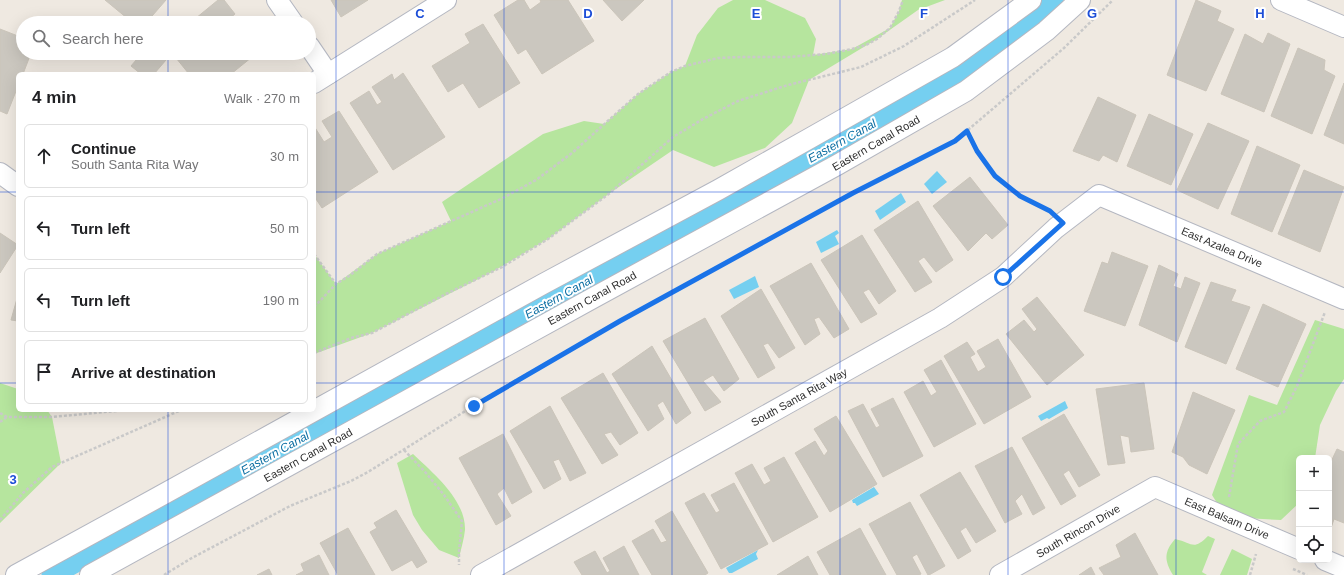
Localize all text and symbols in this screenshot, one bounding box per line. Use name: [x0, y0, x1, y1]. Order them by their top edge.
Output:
text: C: [415, 6, 425, 21]
text: D: [583, 6, 593, 21]
text: E: [752, 6, 761, 21]
text: F: [920, 6, 928, 21]
text: G: [1087, 6, 1097, 21]
text: H: [1255, 6, 1265, 21]
search box: [16, 16, 316, 60]
icon: search: [30, 27, 52, 49]
text: Search here: [62, 30, 144, 47]
text: 4 min: [32, 88, 76, 107]
text: Walk · 270 m: [224, 91, 300, 106]
street label: Eastern Canal Road: [830, 113, 922, 173]
water label: Eastern Canal: [805, 116, 879, 166]
text: Continue: [71, 140, 136, 157]
icon: ahead: [33, 145, 55, 167]
text: 30 m: [270, 149, 299, 164]
text: South Santa Rita Way: [71, 157, 198, 172]
icon: left: [33, 217, 55, 239]
text: Turn left: [71, 220, 130, 237]
text: 50 m: [270, 221, 299, 236]
street label: East Azalea Drive: [1180, 225, 1264, 269]
route start: [994, 268, 1012, 286]
street label: Eastern Canal Road: [546, 269, 638, 327]
water label: Eastern Canal: [522, 272, 596, 322]
icon: left: [33, 289, 55, 311]
text: Turn left: [71, 292, 130, 309]
text: 190 m: [263, 293, 299, 308]
icon: arrive: [33, 361, 55, 383]
text: Arrive at destination: [71, 364, 216, 381]
street label: South Santa Rita Way: [749, 365, 849, 428]
route end: [465, 397, 483, 415]
street label: Eastern Canal Road: [262, 426, 354, 484]
water label: Eastern Canal: [238, 428, 312, 478]
map controls: [1296, 455, 1332, 563]
button: +: [1296, 455, 1332, 491]
text: 3: [9, 472, 17, 487]
button: −: [1296, 491, 1332, 527]
street label: East Balsam Drive: [1183, 495, 1271, 541]
street label: South Rincon Drive: [1034, 502, 1122, 560]
button: locate: [1296, 527, 1332, 563]

